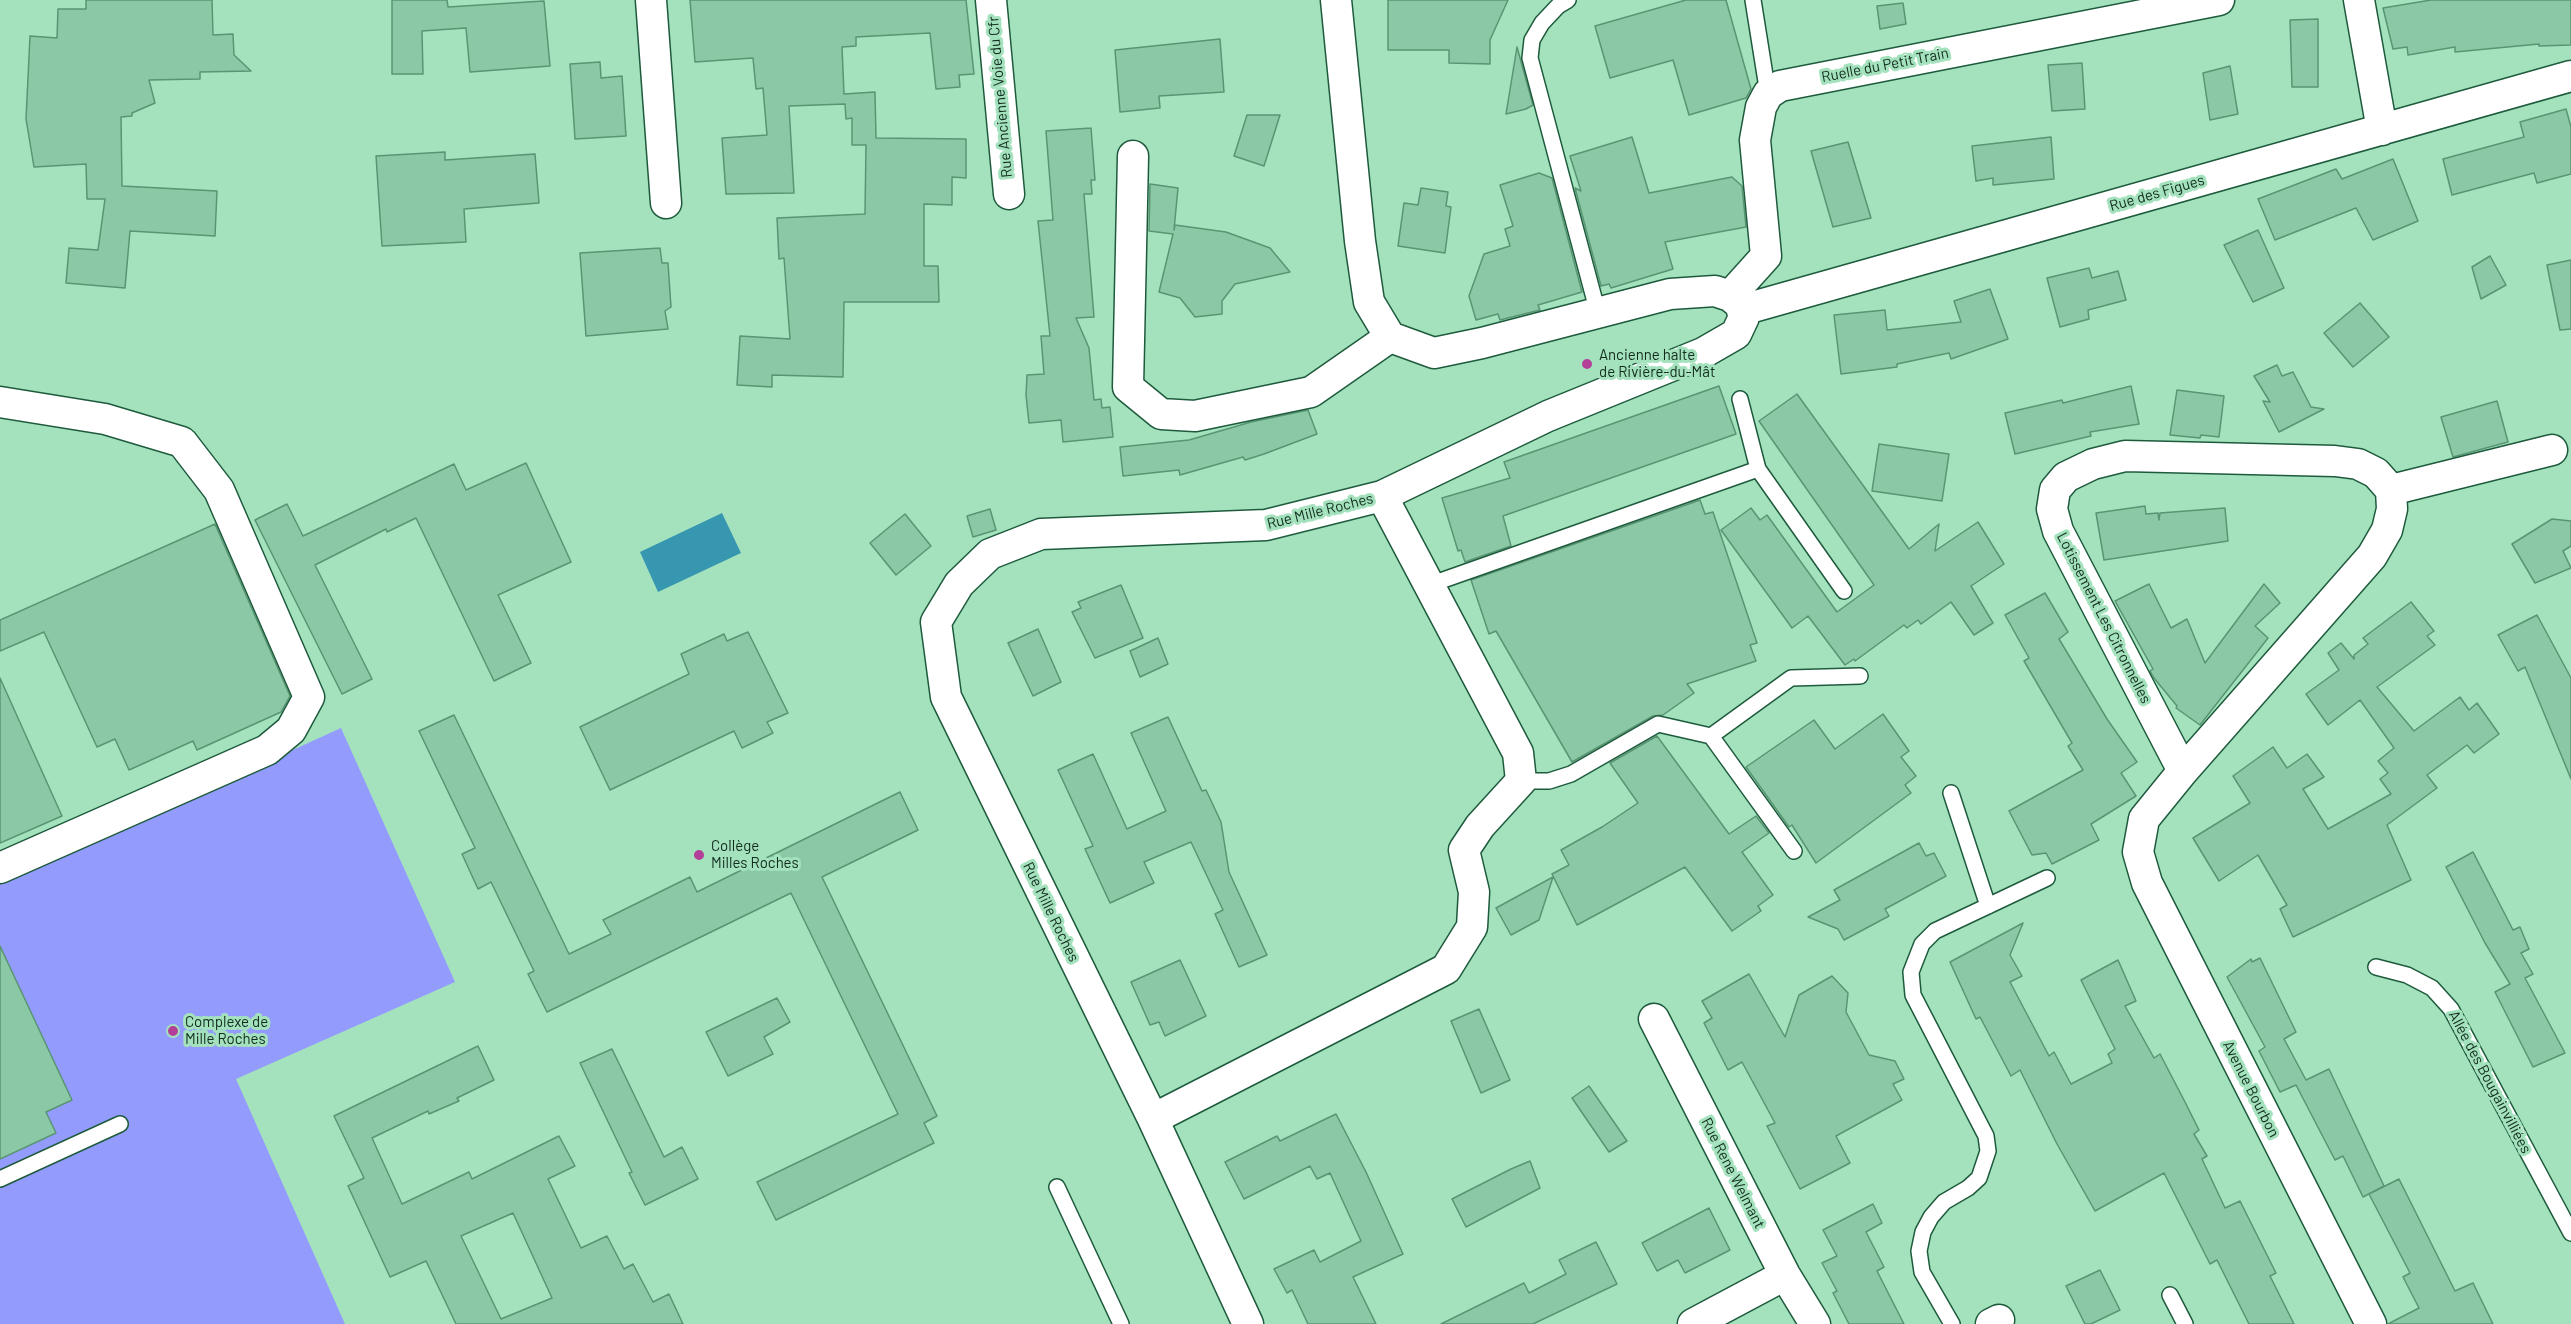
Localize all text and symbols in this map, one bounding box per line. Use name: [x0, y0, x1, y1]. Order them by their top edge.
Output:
street label: Rue Ancienne Voie du Cfr: [984, 15, 1016, 179]
street label: Ruelle du Petit Train: [1820, 44, 1950, 86]
street label: Rue des Figues: [2107, 171, 2207, 215]
place label: Ancienne halte de Rivière-du-Mât: [1599, 346, 1715, 381]
marker: Ancienne halte de Rivière-du-Mât: [1580, 357, 1594, 371]
street label: Rue Mille Roches: [1265, 489, 1375, 533]
street label: Lotissement Les Citronnelles: [2053, 529, 2155, 707]
place label: Collège Milles Roches: [711, 837, 799, 872]
marker: Collège Milles Roches: [692, 848, 706, 862]
street label: Rue Mille Roches: [1019, 859, 1083, 965]
street label: Allée des Bougainvilliées: [2445, 1008, 2535, 1156]
place label: Complexe de Mille Roches: [185, 1013, 268, 1048]
marker: Complexe de Mille Roches: [166, 1024, 180, 1038]
street label: Avenue Bourbon: [2219, 1038, 2283, 1140]
street label: Rue Rene Welmant: [1697, 1115, 1769, 1231]

